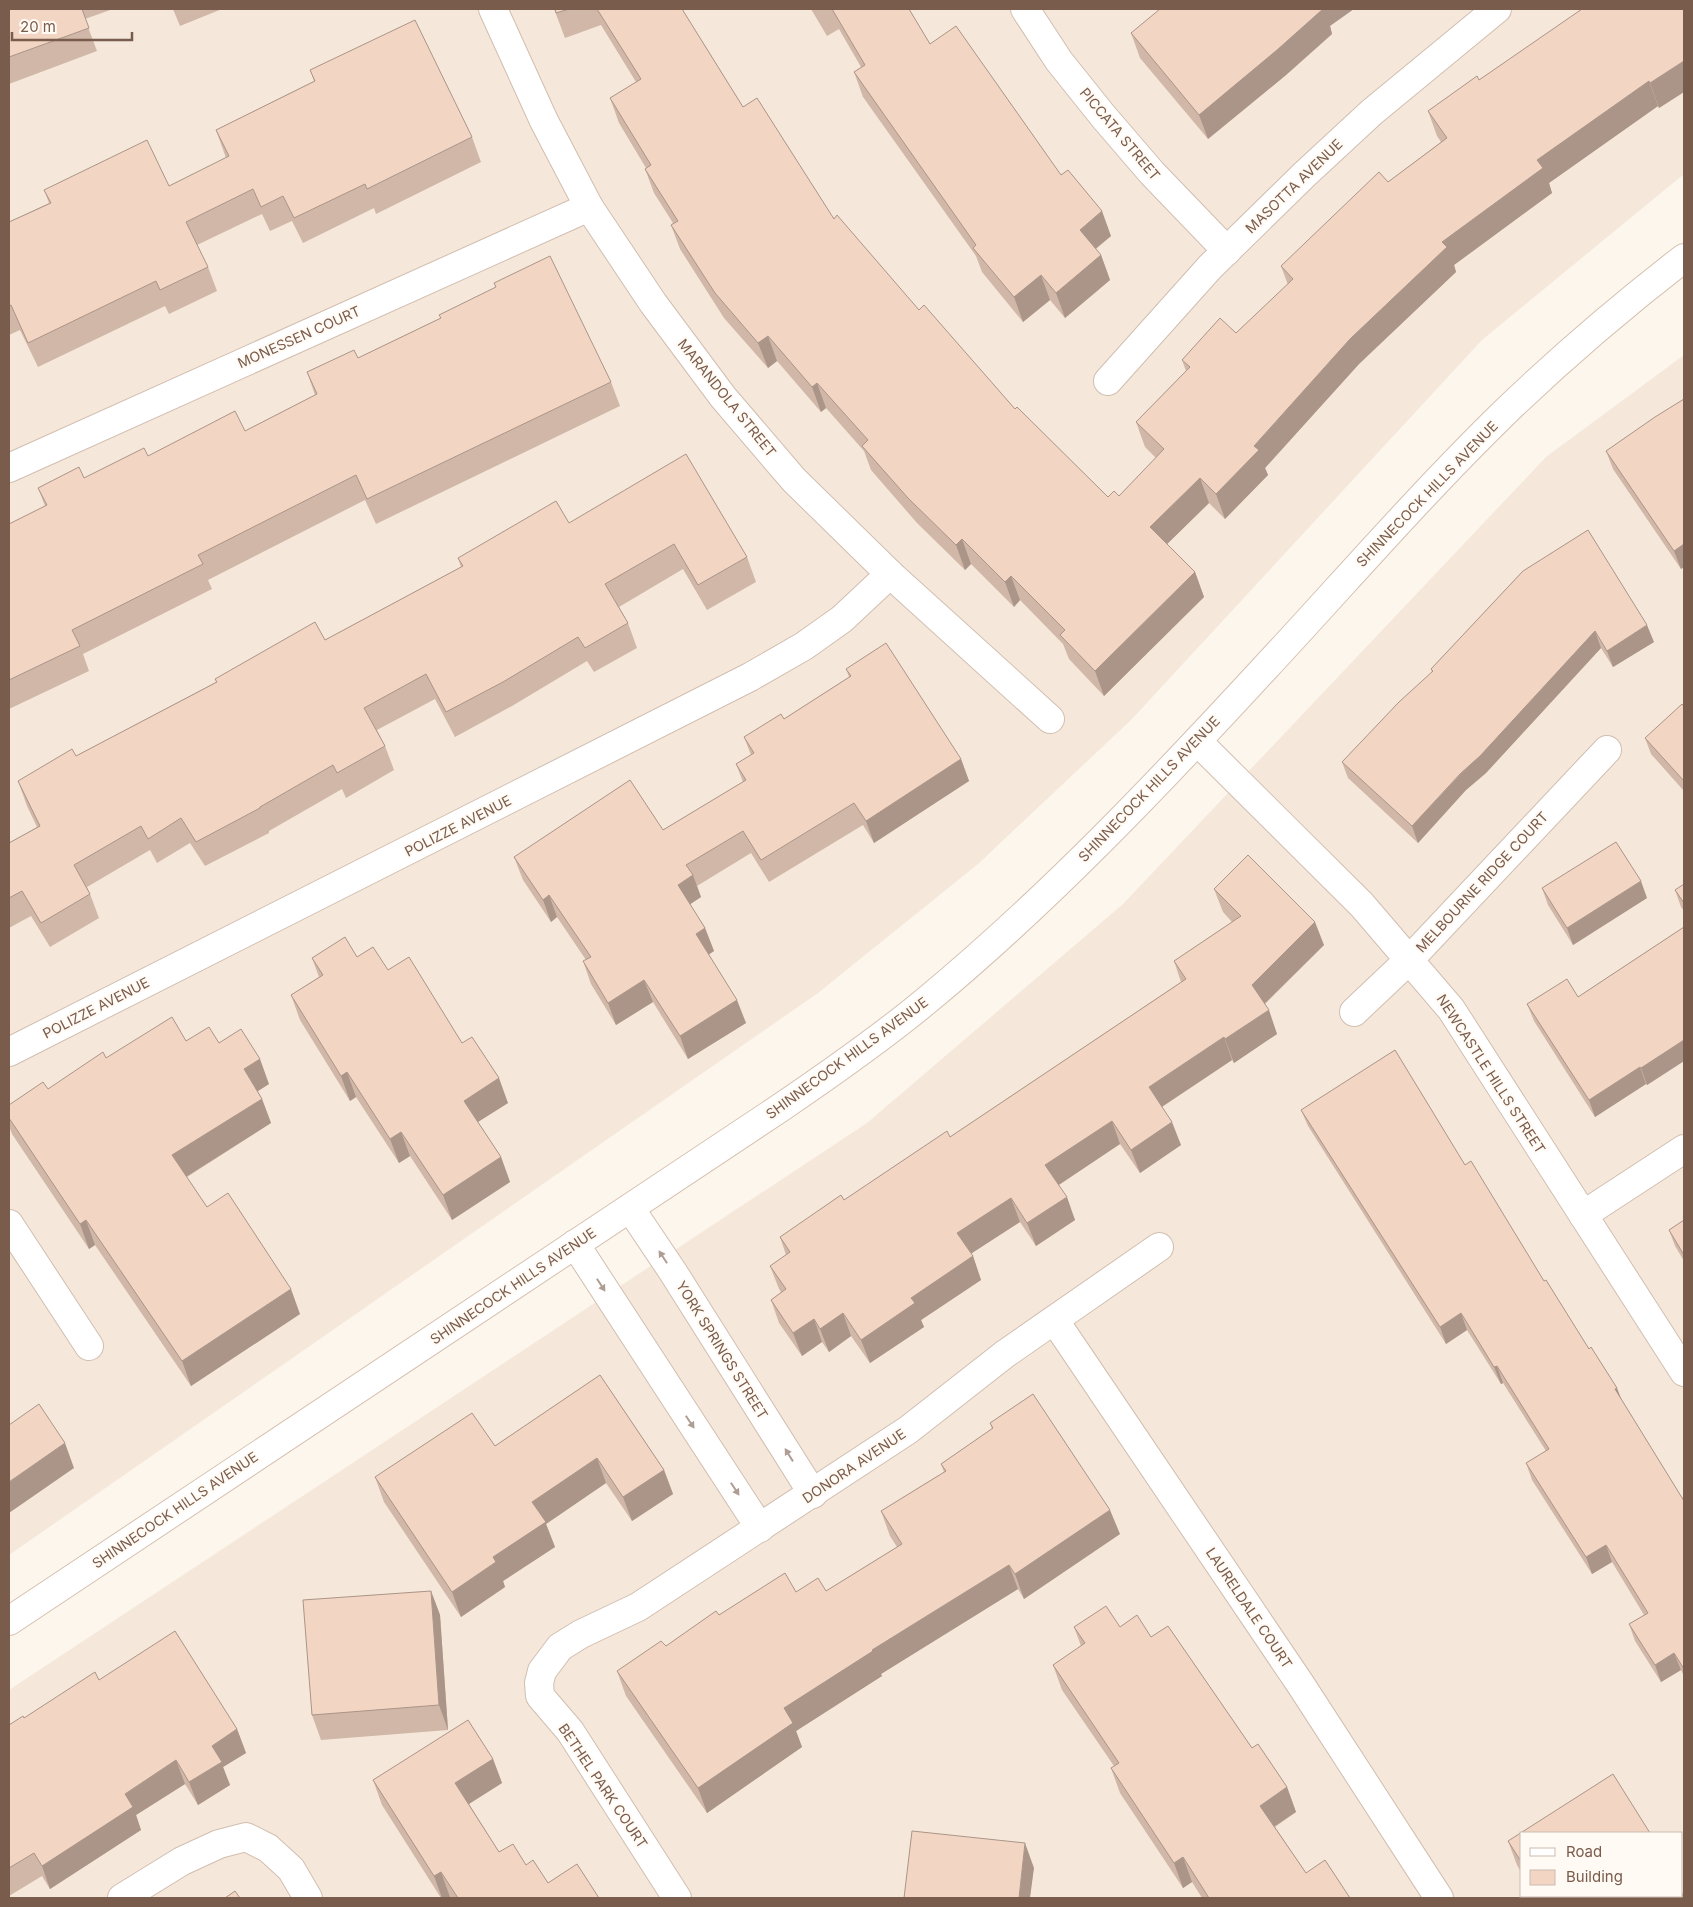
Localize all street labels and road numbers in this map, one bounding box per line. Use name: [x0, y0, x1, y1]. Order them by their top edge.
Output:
street label: PICCATA STREET: [1077, 84, 1164, 183]
street label: MASOTTA AVENUE: [1242, 135, 1346, 236]
street label: MONESSEN COURT: [235, 302, 363, 371]
street label: MARANDOLA STREET: [675, 335, 780, 460]
street label: SHINNECOCK HILLS AVENUE: [1352, 417, 1501, 570]
street label: SHINNECOCK HILLS AVENUE: [1074, 712, 1223, 865]
street label: POLIZZE AVENUE: [402, 791, 514, 860]
street label: MELBOURNE RIDGE COURT: [1412, 808, 1551, 956]
street label: POLIZZE AVENUE: [40, 973, 152, 1042]
street label: NEWCASTLE HILLS STREET: [1434, 991, 1549, 1157]
street label: SHINNECOCK HILLS AVENUE: [762, 993, 931, 1122]
street label: SHINNECOCK HILLS AVENUE: [427, 1224, 599, 1347]
street label: YORK SPRINGS STREET: [673, 1278, 772, 1422]
street label: DONORA AVENUE: [799, 1425, 909, 1506]
street label: SHINNECOCK HILLS AVENUE: [89, 1448, 261, 1571]
street label: LAURELDALE COURT: [1203, 1544, 1296, 1671]
street label: BETHEL PARK COURT: [555, 1720, 651, 1851]

